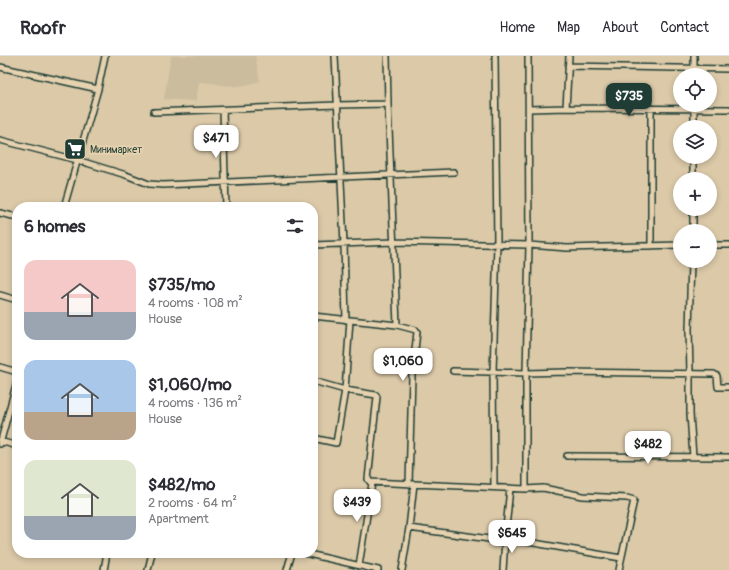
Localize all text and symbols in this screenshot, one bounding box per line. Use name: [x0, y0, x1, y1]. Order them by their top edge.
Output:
text: Roofr: [20, 16, 66, 40]
text: Home: [500, 19, 535, 36]
text: Map: [557, 19, 580, 36]
text: About: [602, 19, 638, 36]
text: Contact: [660, 19, 709, 36]
map controls: [673, 68, 717, 268]
button: locate: [673, 68, 717, 112]
pin: $735: [605, 83, 653, 117]
text: $735: [615, 88, 643, 104]
button: layers: [673, 120, 717, 164]
pin: $471: [192, 125, 240, 159]
text: $471: [203, 130, 229, 146]
supermarket icon: Минимаркет: [62, 136, 88, 162]
place label: Минимаркет: [90, 144, 142, 156]
button: +: [673, 172, 717, 216]
icon: filters: [284, 215, 306, 237]
text: 6 homes: [24, 216, 85, 237]
button: −: [673, 224, 717, 268]
text: $735/mo: [148, 274, 215, 295]
icon: home: [56, 276, 104, 324]
text: 4 rooms · 108 m²: [148, 295, 243, 311]
text: House: [148, 311, 182, 327]
pin: $1,060: [370, 348, 436, 382]
text: $1,060: [383, 353, 423, 369]
text: $1,060/mo: [148, 374, 232, 395]
icon: home: [56, 376, 104, 424]
text: 4 rooms · 136 m²: [148, 395, 242, 411]
text: House: [148, 411, 182, 427]
pin: $482: [624, 431, 672, 465]
text: $482: [634, 436, 662, 452]
text: $482/mo: [148, 474, 215, 495]
icon: home: [56, 476, 104, 524]
pin: $439: [333, 489, 381, 523]
text: $439: [343, 494, 371, 510]
text: 2 rooms · 64 m²: [148, 495, 237, 511]
text: Apartment: [148, 511, 209, 527]
pin: $645: [488, 520, 536, 554]
text: $645: [497, 525, 527, 541]

